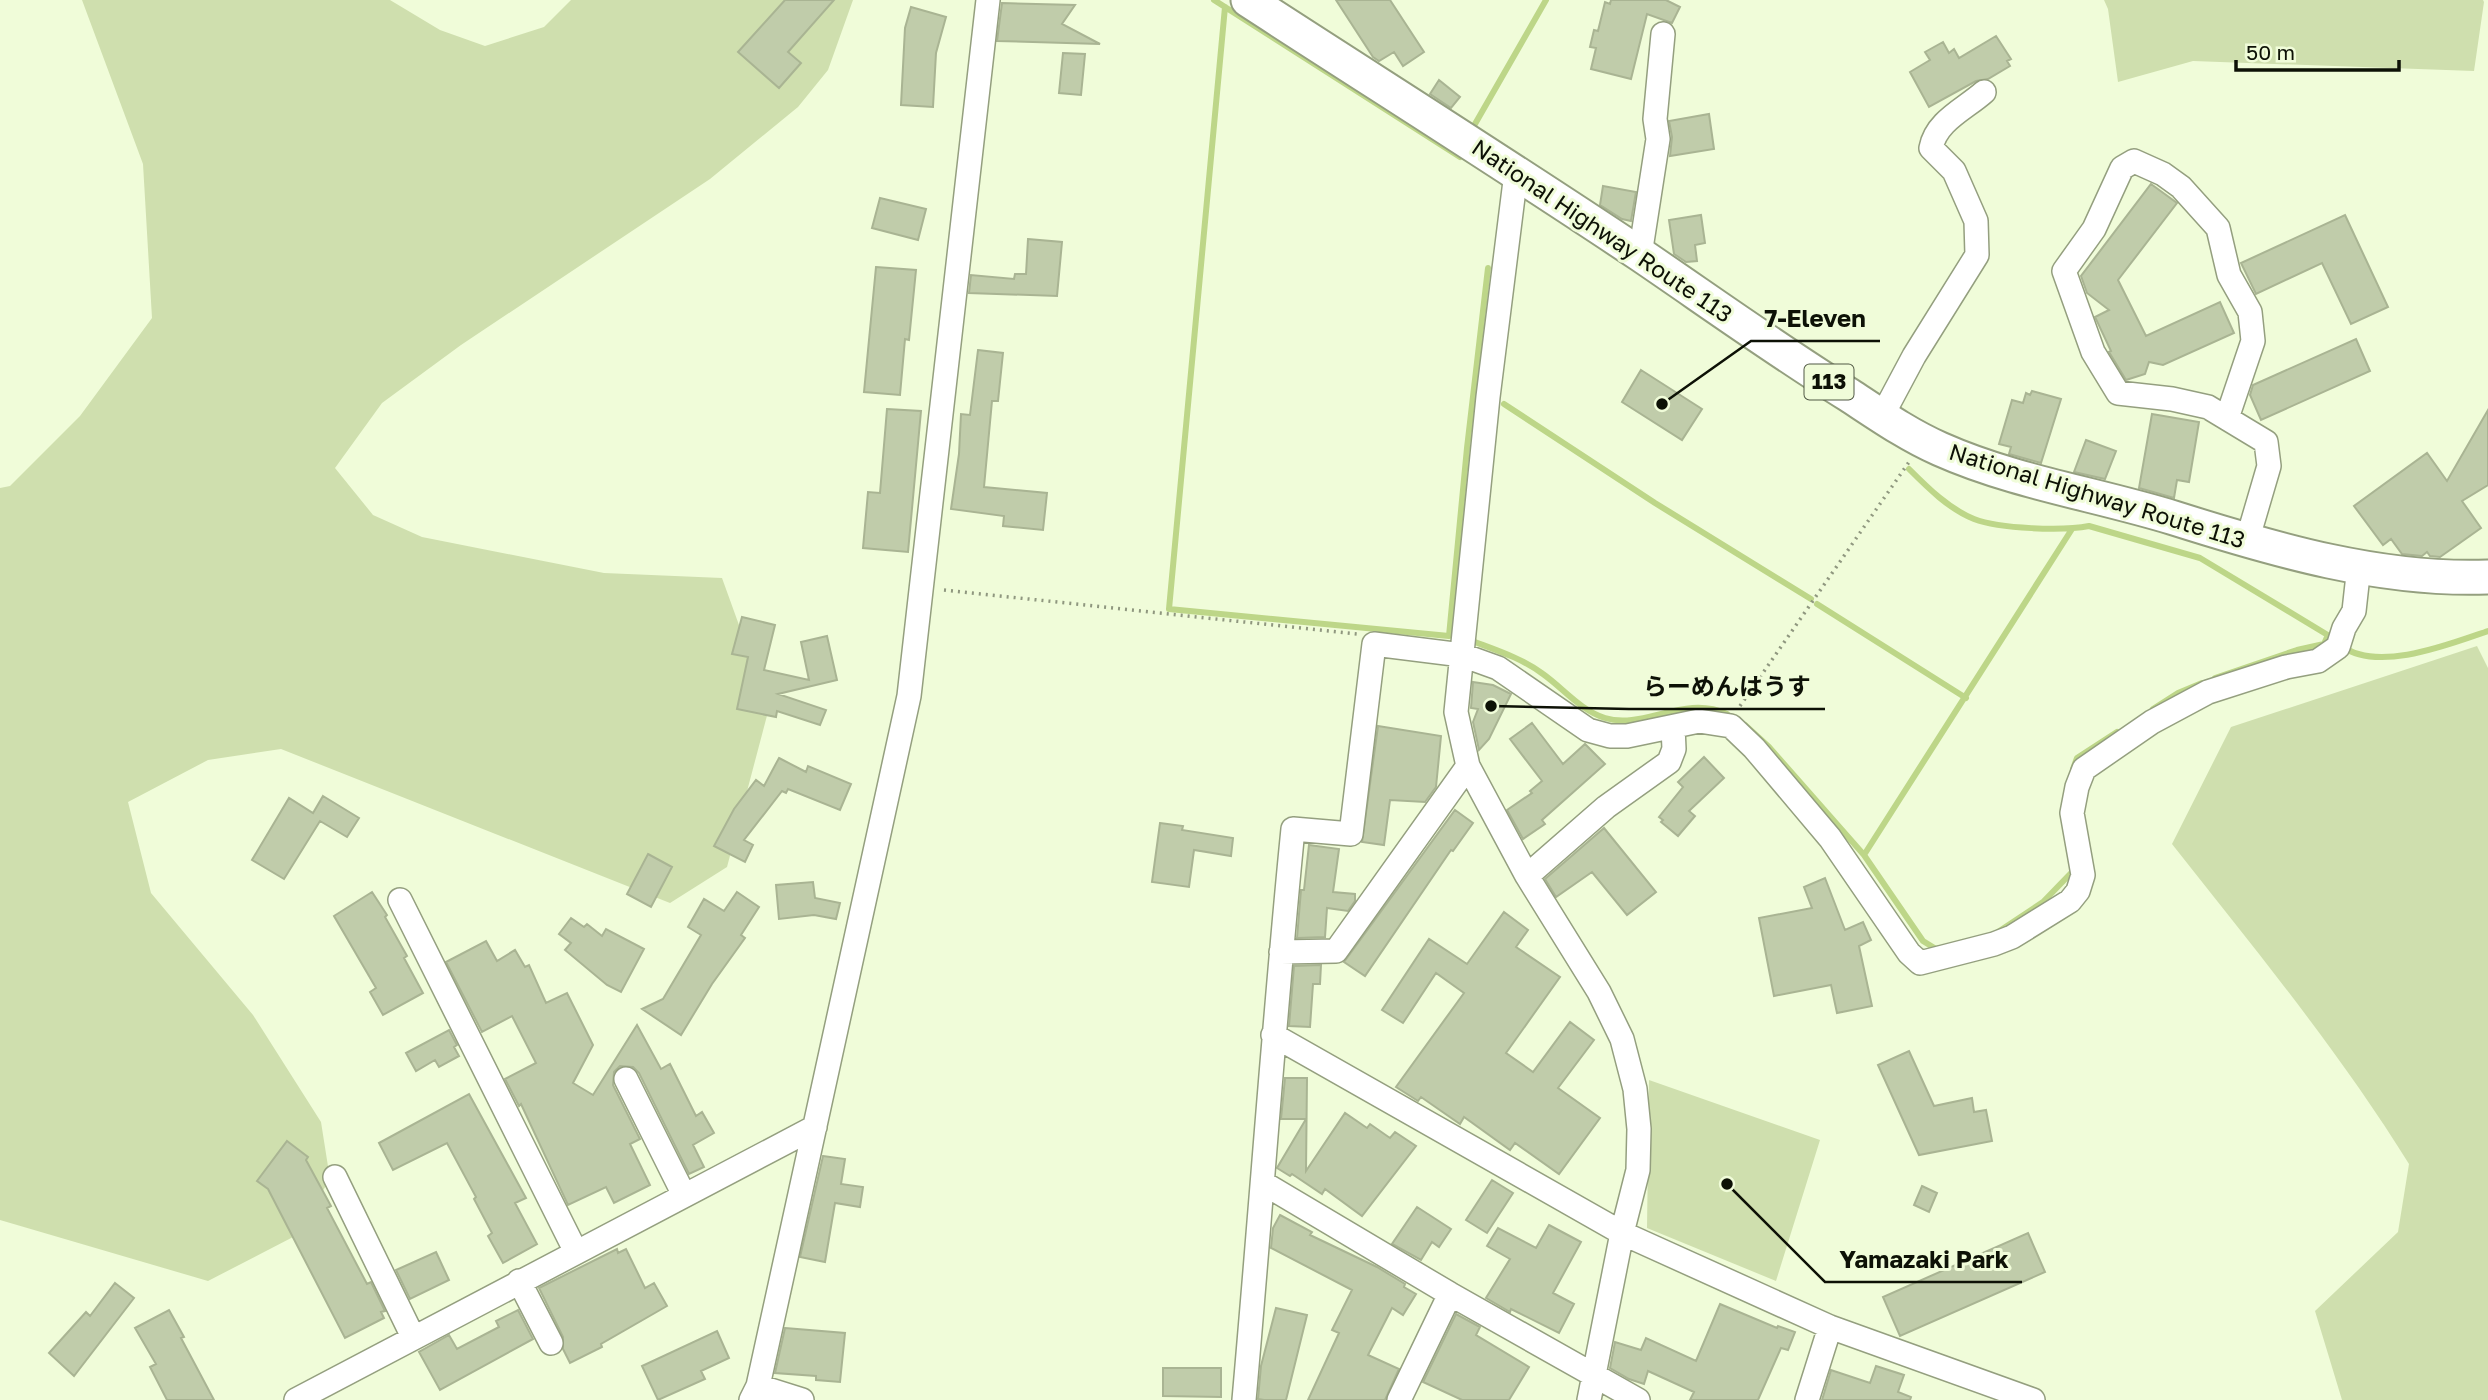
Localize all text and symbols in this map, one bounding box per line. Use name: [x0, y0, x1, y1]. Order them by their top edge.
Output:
scale bar: [2236, 28, 2399, 72]
text: 50 m: [2246, 39, 2295, 65]
street label: National Highway Route 113: [1467, 132, 1738, 328]
callout: 7-Eleven: [1751, 296, 1880, 341]
text: 7-Eleven: [1764, 303, 1866, 332]
road number: 113: [1804, 364, 1854, 400]
street label: National Highway Route 113: [1946, 437, 2249, 553]
callout: らーめんはうす: [1629, 664, 1825, 709]
text: らーめんはうす: [1643, 671, 1811, 700]
callout: Yamazaki Park: [1825, 1237, 2022, 1282]
text: Yamazaki Park: [1839, 1244, 2009, 1273]

